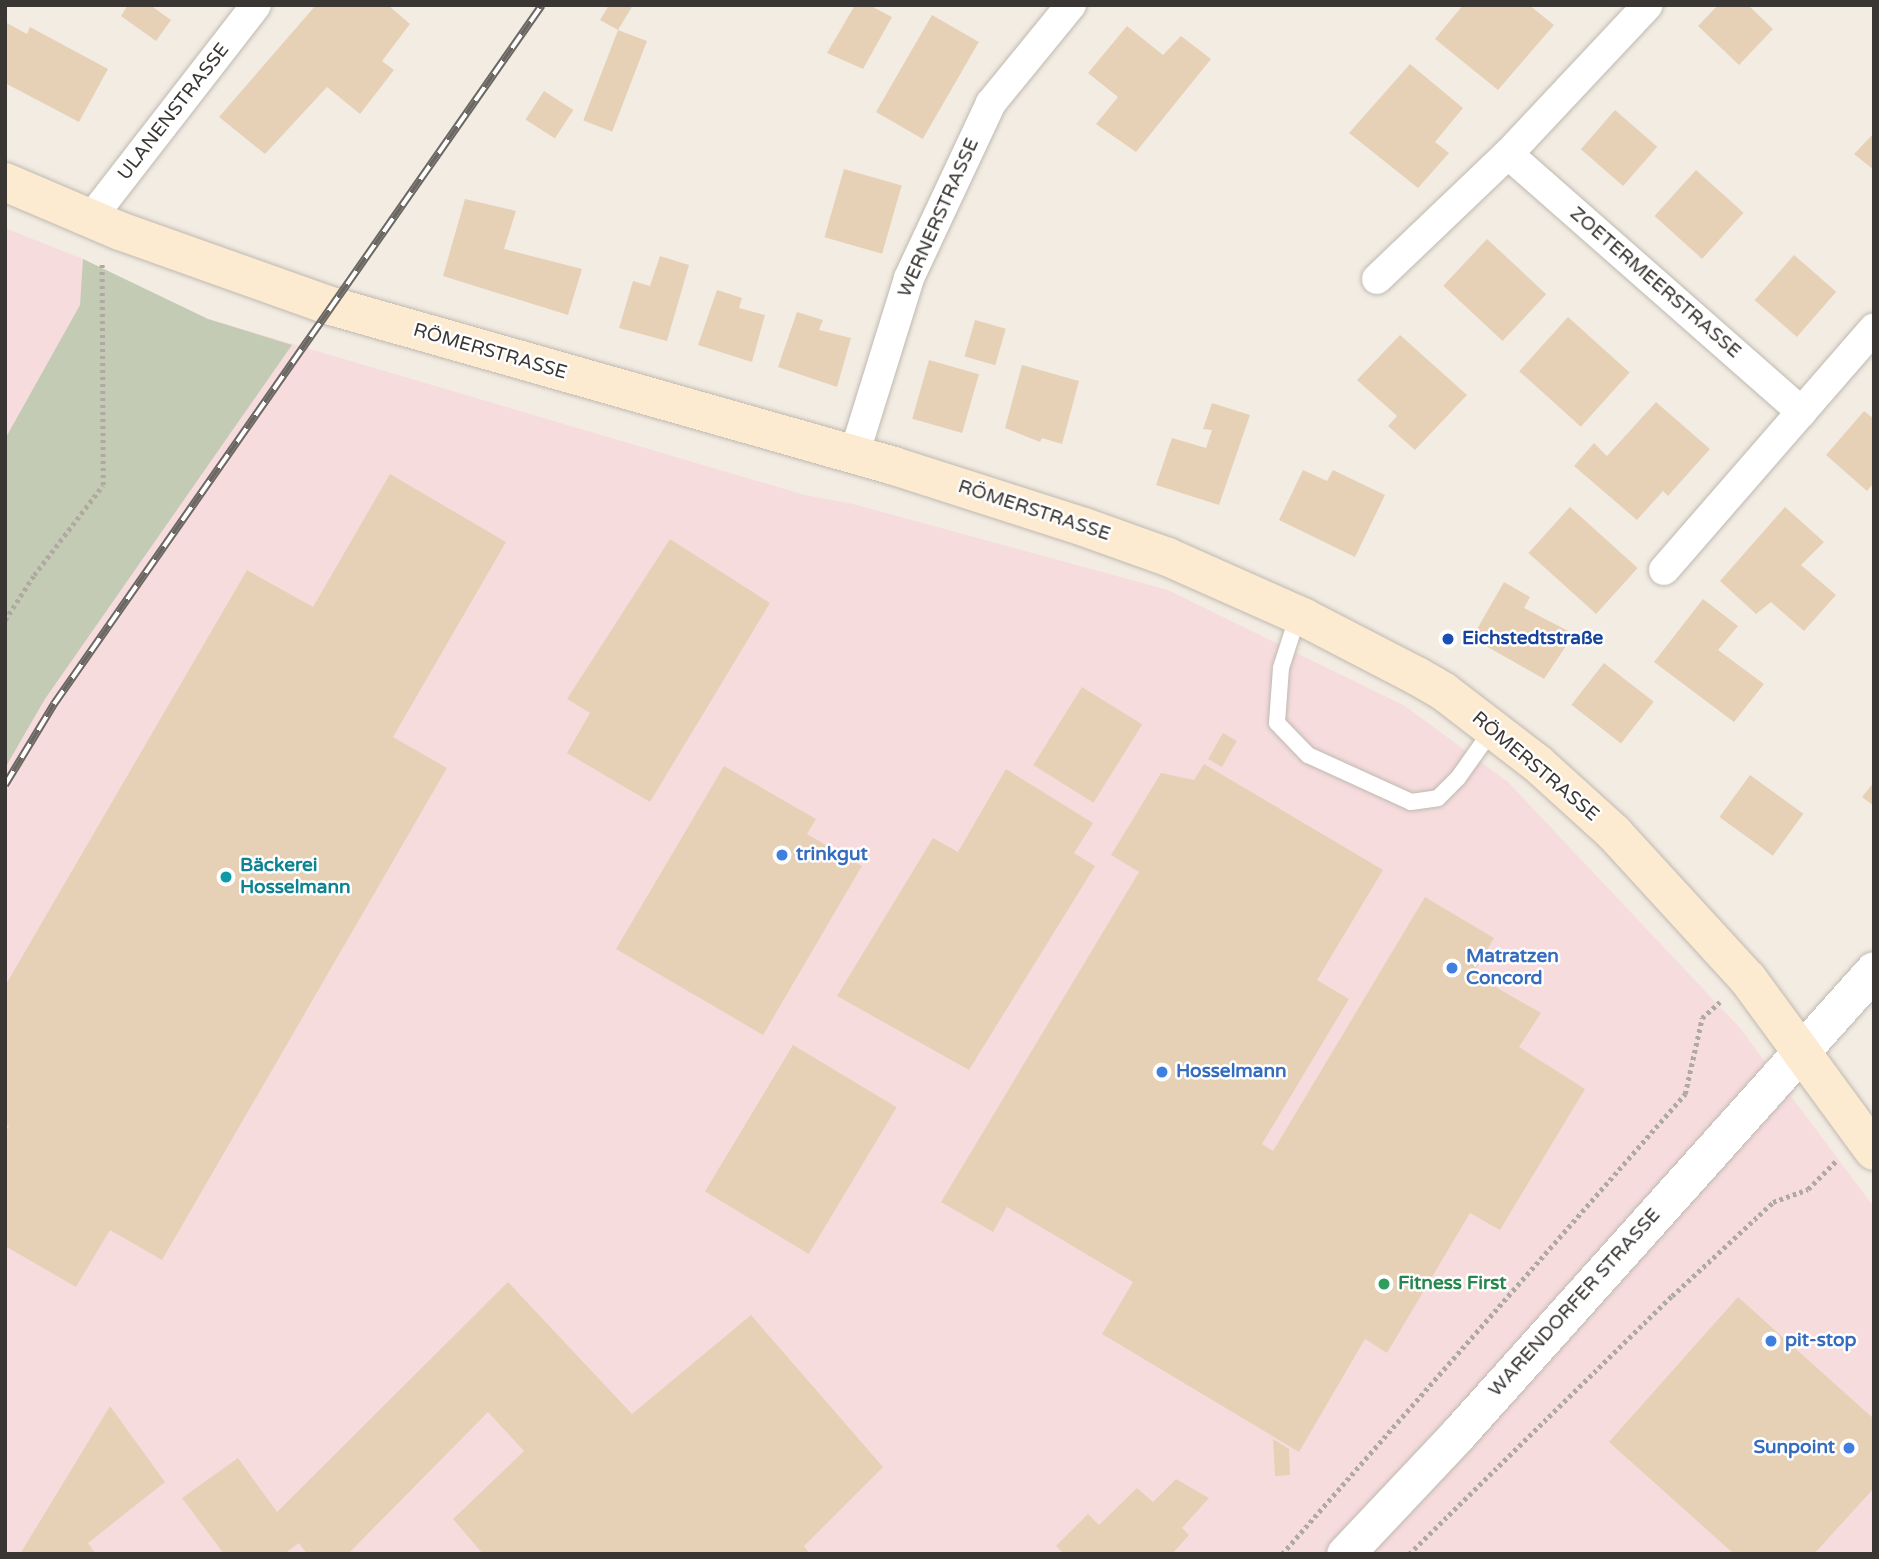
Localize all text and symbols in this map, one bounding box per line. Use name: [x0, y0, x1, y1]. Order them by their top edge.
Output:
street label: ULANENSTRASSE: [113, 39, 235, 185]
street label: WERNERSTRASSE: [894, 135, 984, 301]
street label: ZOETERMEERSTRASSE: [1565, 203, 1745, 363]
street label: RÖMERSTRASSE: [411, 319, 569, 385]
street label: RÖMERSTRASSE: [955, 476, 1113, 546]
place label: Eichstedtstraße: [1462, 628, 1603, 650]
marker: Eichstedtstraße: [1440, 631, 1456, 647]
street label: RÖMERSTRASSE: [1467, 707, 1603, 827]
place label: trinkgut: [796, 844, 868, 866]
marker: trinkgut: [774, 847, 790, 863]
place label: Bäckerei Hosselmann: [240, 855, 351, 899]
marker: Bäckerei Hosselmann: [218, 869, 234, 885]
place label: Matratzen Concord: [1466, 946, 1559, 990]
marker: Matratzen Concord: [1444, 960, 1460, 976]
place label: Hosselmann: [1176, 1061, 1287, 1083]
marker: Hosselmann: [1154, 1064, 1170, 1080]
street label: WARENDORFER STRASSE: [1484, 1204, 1666, 1402]
place label: Fitness First: [1398, 1273, 1506, 1295]
marker: Fitness First: [1376, 1276, 1392, 1292]
place label: pit-stop: [1785, 1330, 1856, 1352]
marker: pit-stop: [1763, 1333, 1779, 1349]
place label: Sunpoint: [1753, 1437, 1835, 1459]
marker: Sunpoint: [1841, 1440, 1857, 1456]

